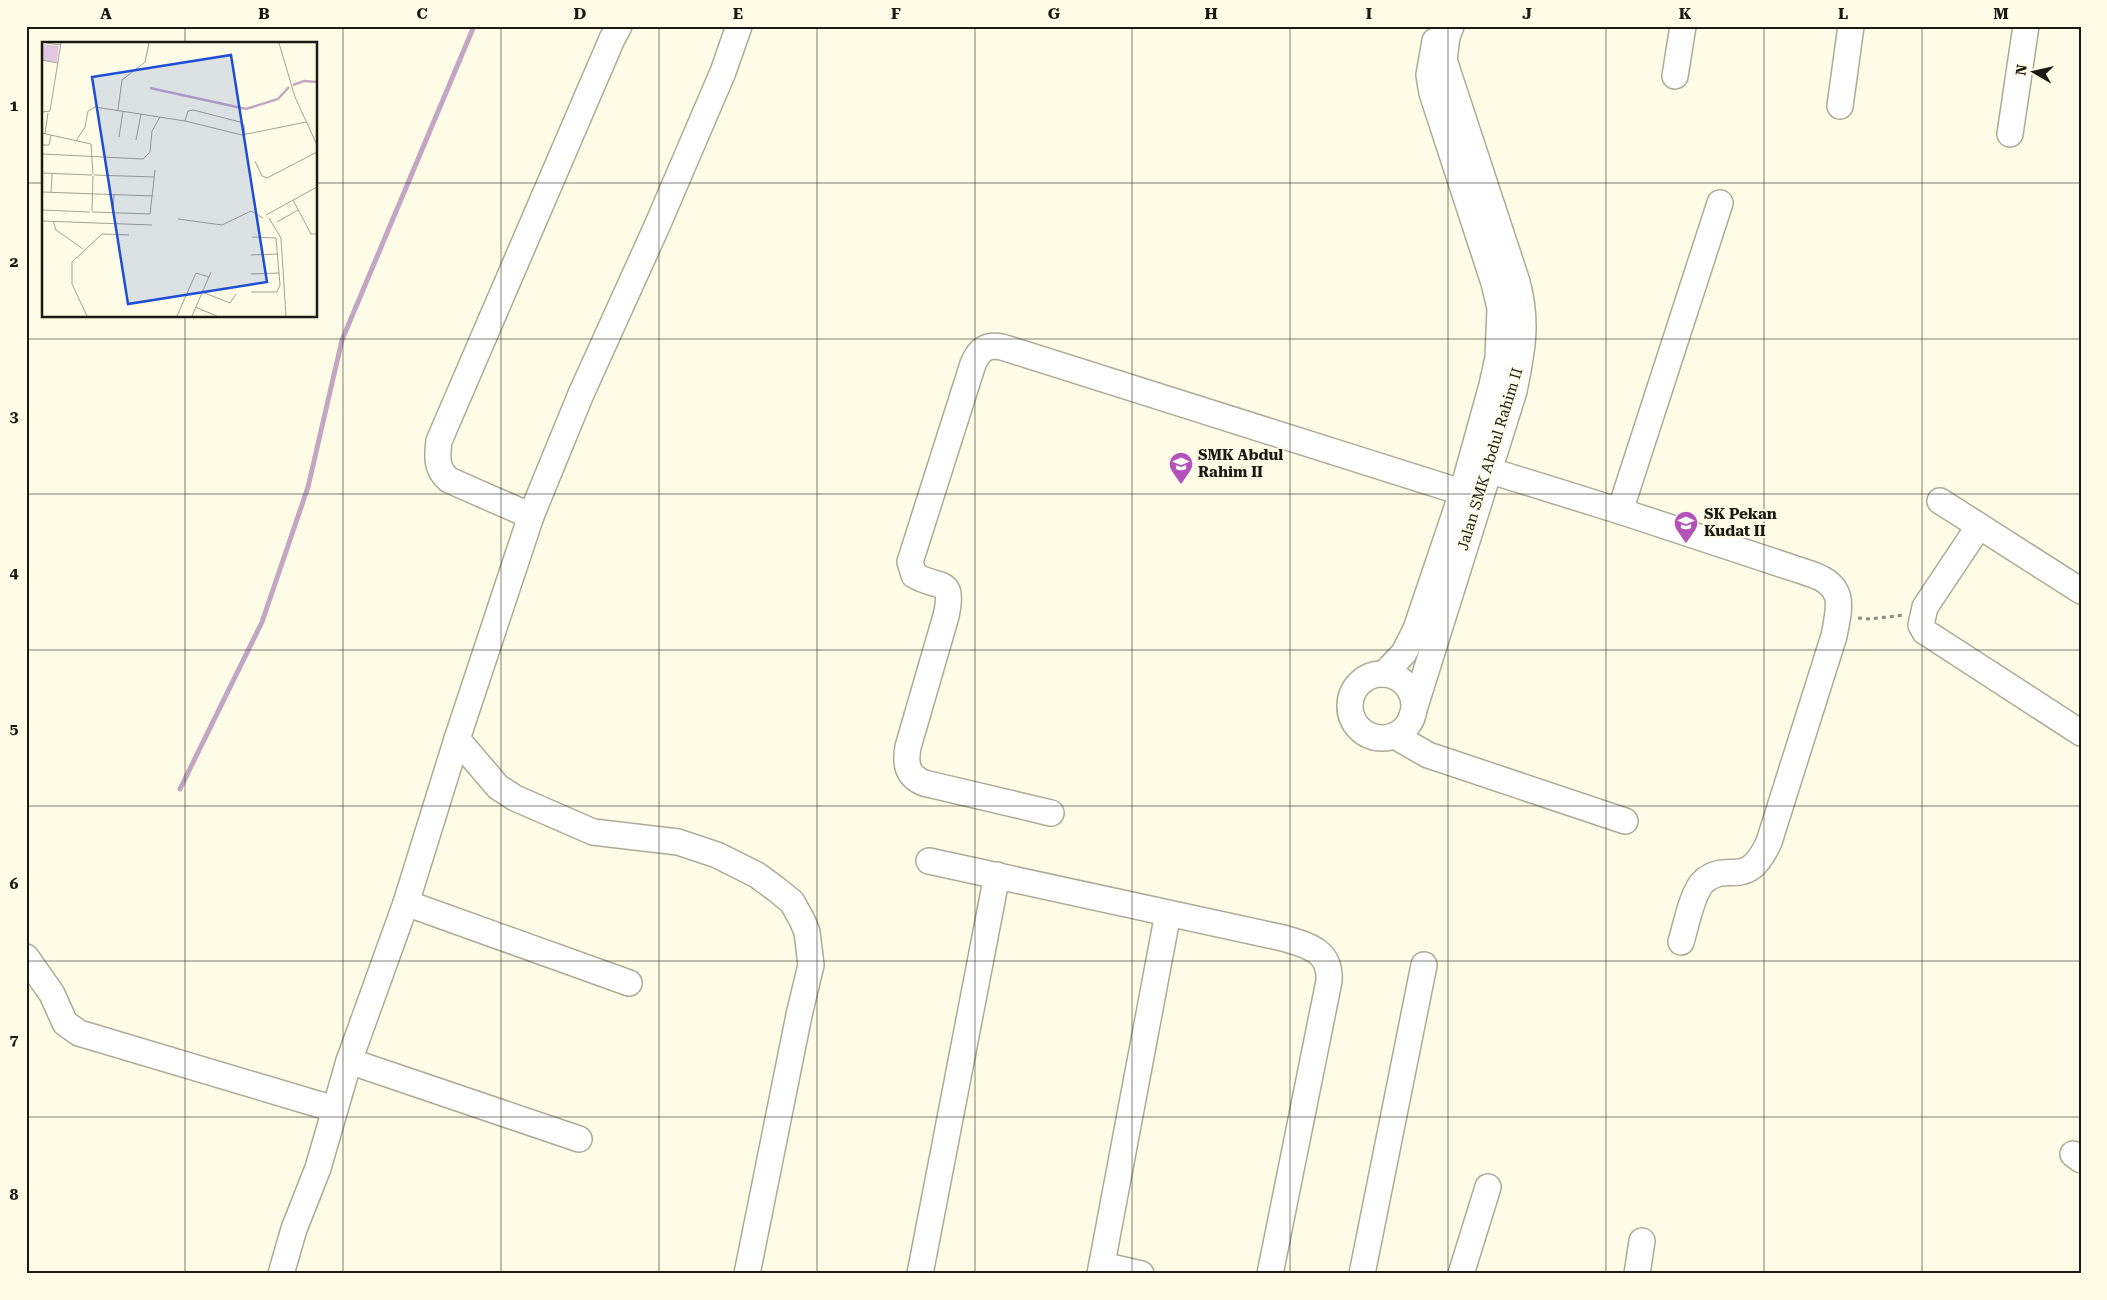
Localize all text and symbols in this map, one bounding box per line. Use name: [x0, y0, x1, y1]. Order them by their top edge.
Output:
text: A: [100, 4, 112, 23]
text: B: [258, 4, 270, 23]
text: C: [416, 4, 428, 23]
text: D: [574, 4, 587, 23]
text: E: [733, 4, 743, 23]
text: F: [891, 4, 901, 23]
text: G: [1048, 4, 1061, 23]
text: H: [1204, 4, 1218, 23]
text: I: [1366, 4, 1372, 23]
text: J: [1522, 4, 1532, 23]
text: K: [1679, 4, 1692, 23]
text: L: [1838, 4, 1848, 23]
text: M: [1993, 4, 2009, 23]
inset map: [42, 42, 318, 318]
north arrow: [2010, 48, 2060, 98]
text: N: [2012, 63, 2030, 77]
text: 1: [10, 96, 19, 115]
text: 2: [10, 252, 19, 271]
street label: Jalan SMK Abdul Rahim II: [1454, 365, 1526, 553]
text: 3: [10, 407, 19, 426]
place label: SMK Abdul Rahim II: [1198, 446, 1283, 481]
school or university icon: SMK Abdul Rahim II: [1168, 451, 1194, 485]
place label: SK Pekan Kudat II: [1704, 505, 1777, 540]
school or university icon: SK Pekan Kudat II: [1673, 510, 1699, 544]
text: 4: [10, 563, 19, 582]
text: 5: [10, 719, 19, 738]
text: 6: [10, 874, 19, 893]
text: 7: [10, 1030, 19, 1049]
text: 8: [10, 1185, 19, 1204]

